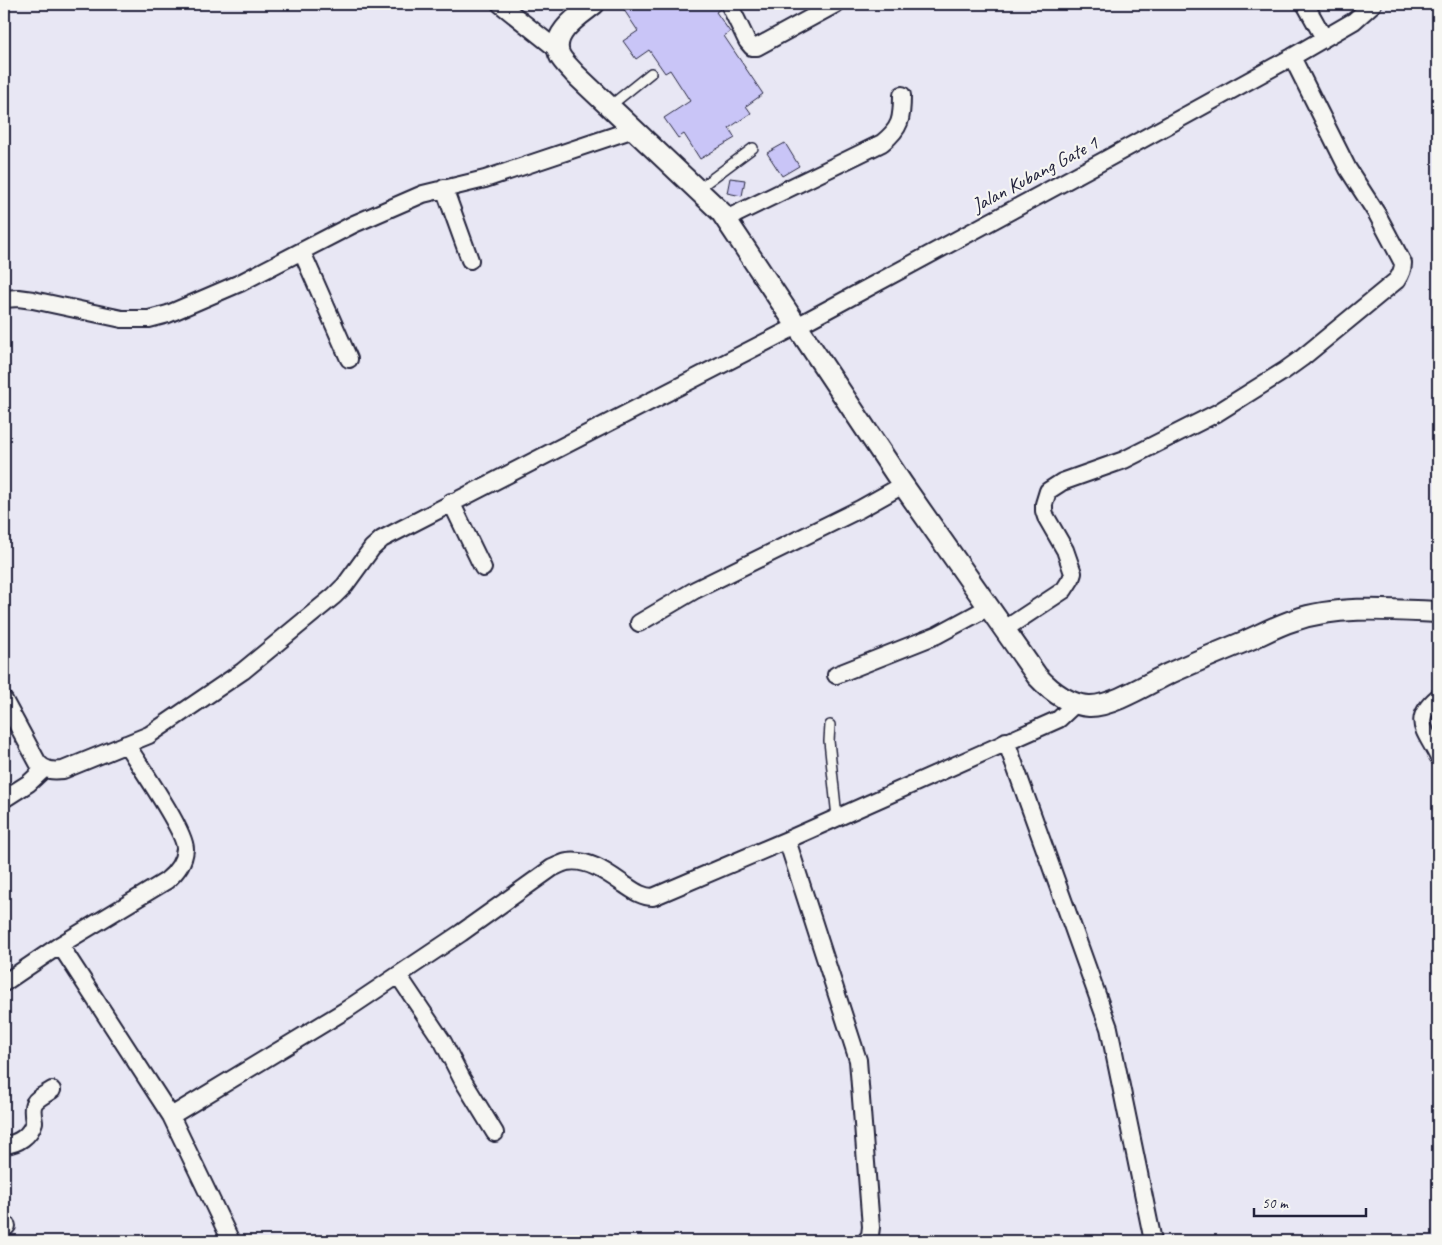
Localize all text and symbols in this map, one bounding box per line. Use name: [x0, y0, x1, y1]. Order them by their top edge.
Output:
street label: Jalan Kubang Gate 1: [967, 130, 1103, 218]
scale bar: [1254, 1185, 1367, 1217]
text: 50 m: [1262, 1194, 1289, 1213]

